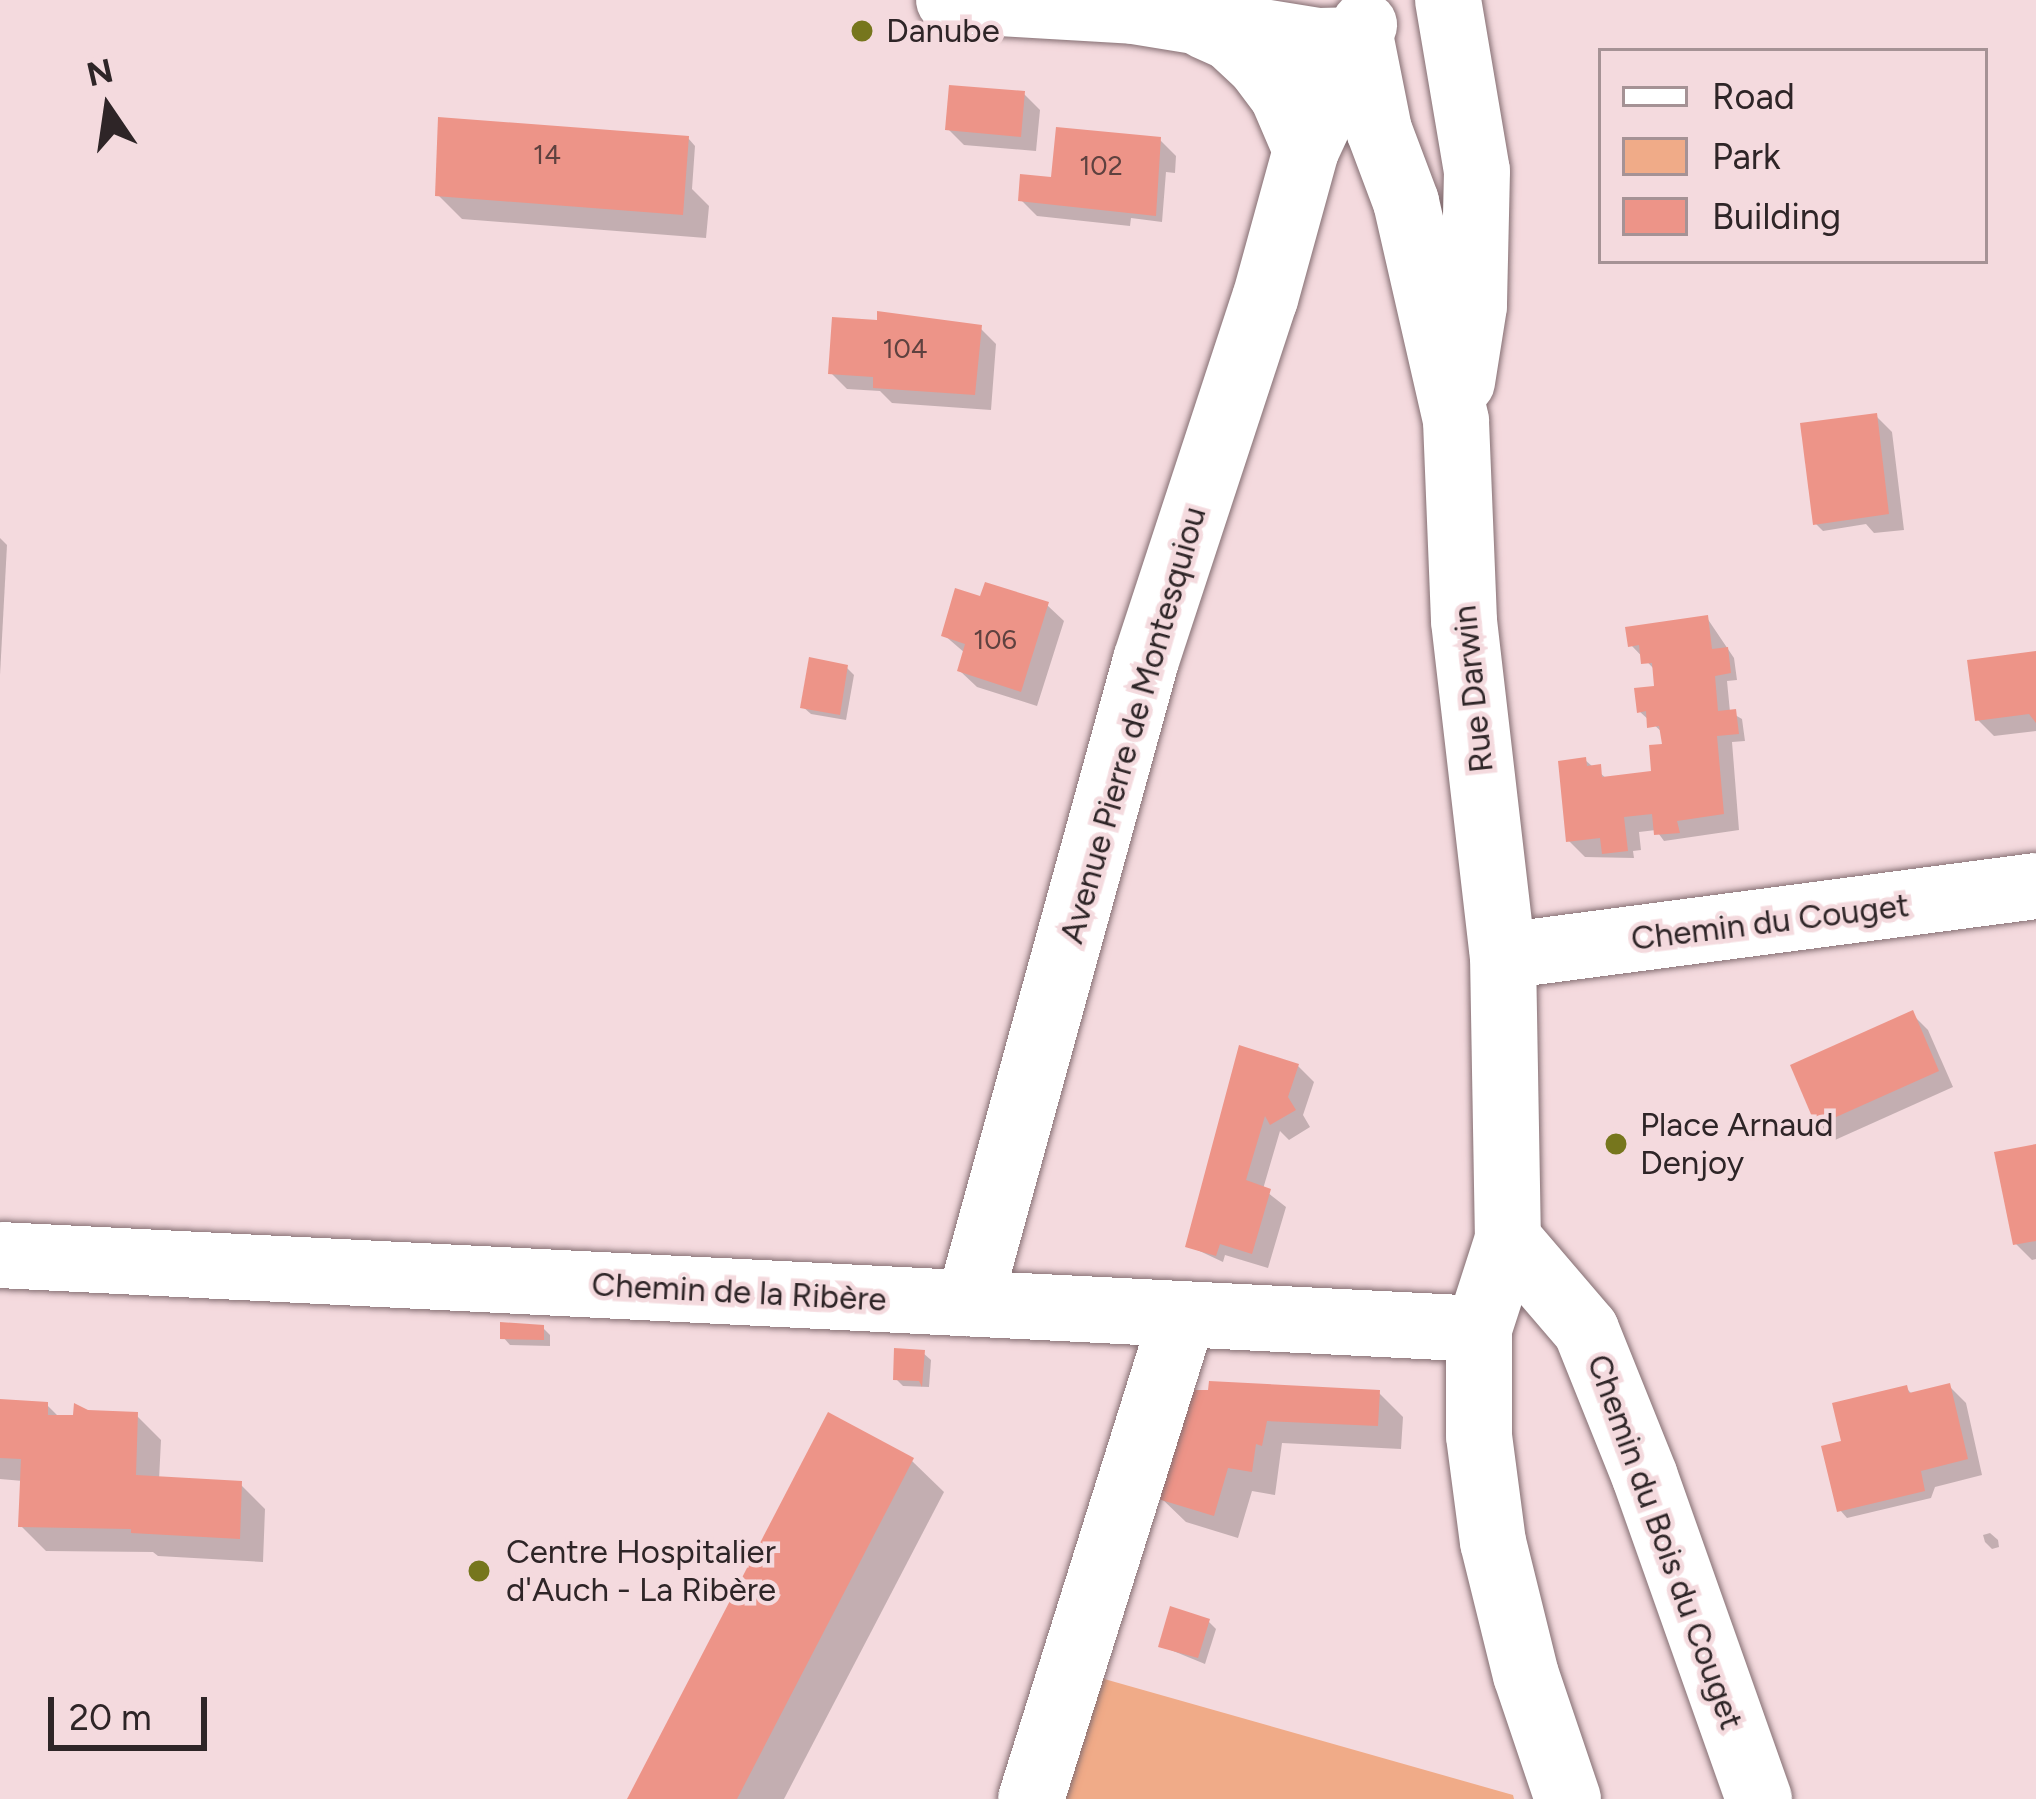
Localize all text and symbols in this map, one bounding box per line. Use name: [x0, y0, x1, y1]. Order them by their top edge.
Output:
place label: Danube: [886, 11, 1000, 51]
marker: Danube: [849, 18, 875, 44]
north arrow: [48, 48, 168, 168]
legend: [1598, 48, 1988, 264]
text: N: [83, 51, 117, 94]
text: Road: [1712, 75, 1795, 118]
text: Park: [1712, 135, 1780, 178]
house number: 14: [533, 139, 561, 171]
house number: 102: [1079, 150, 1123, 182]
text: Building: [1712, 195, 1841, 238]
house number: 104: [882, 333, 928, 365]
street label: Avenue Pierre de Montesquiou: [1052, 502, 1214, 948]
street label: Rue Darwin: [1445, 603, 1501, 775]
house number: 106: [973, 624, 1017, 656]
street label: Chemin du Couget: [1629, 885, 1911, 959]
place label: Place Arnaud Denjoy: [1640, 1105, 1834, 1183]
marker: Place Arnaud Denjoy: [1603, 1131, 1629, 1157]
street label: Chemin de la Ribère: [591, 1265, 887, 1319]
street label: Chemin du Bois du Couget: [1579, 1349, 1751, 1735]
place label: Centre Hospitalier d'Auch - La Ribère: [506, 1532, 776, 1610]
marker: Centre Hospitalier d'Auch - La Ribère: [463, 1555, 495, 1587]
scale bar: [54, 1673, 213, 1747]
text: 20 m: [69, 1696, 152, 1739]

